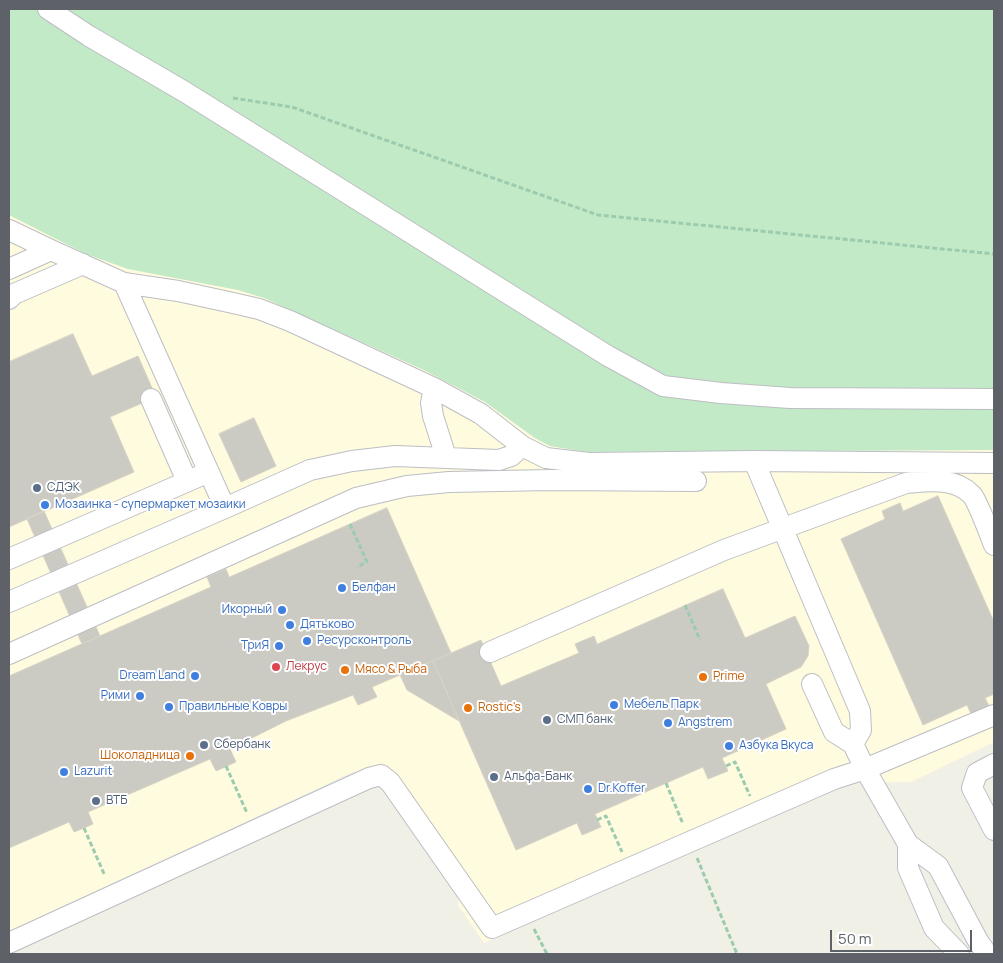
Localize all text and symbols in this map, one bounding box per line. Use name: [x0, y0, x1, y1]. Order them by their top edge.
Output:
place label: СДЭК: [47, 481, 80, 495]
marker: СДЭК: [31, 482, 43, 494]
place label: Мозаинка - супермаркет мозаики: [55, 498, 246, 512]
marker: Мозаинка - супермаркет мозаики: [39, 499, 51, 511]
place label: Белфан: [352, 581, 396, 595]
marker: Белфан: [336, 582, 348, 594]
place label: Икорный: [222, 603, 272, 617]
marker: Икорный: [276, 604, 288, 616]
place label: Дятьково: [300, 618, 354, 632]
marker: Дятьково: [284, 619, 296, 631]
place label: Ресурсконтроль: [317, 634, 411, 648]
marker: Ресурсконтроль: [301, 635, 313, 647]
place label: ТриЯ: [241, 639, 269, 653]
marker: ТриЯ: [273, 640, 285, 652]
place label: Лекрус: [286, 660, 327, 674]
marker: Лекрус: [270, 661, 282, 673]
place label: Мясо & Рыба: [355, 663, 427, 677]
marker: Мясо & Рыба: [339, 664, 351, 676]
place label: Dream Land: [120, 669, 185, 683]
marker: Dream Land: [189, 670, 201, 682]
place label: Prime: [713, 670, 745, 684]
marker: Prime: [697, 671, 709, 683]
place label: Рими: [101, 689, 130, 703]
marker: Рими: [134, 690, 146, 702]
place label: Мебель Парк: [624, 698, 699, 712]
marker: Мебель Парк: [608, 699, 620, 711]
place label: Правильные Ковры: [179, 700, 287, 714]
marker: Правильные Ковры: [163, 701, 175, 713]
place label: Rostic's: [478, 701, 521, 715]
marker: Rostic's: [462, 702, 474, 714]
place label: СМП банк: [557, 713, 613, 727]
marker: СМП банк: [541, 714, 553, 726]
place label: Angstrem: [678, 716, 732, 730]
marker: Angstrem: [662, 717, 674, 729]
place label: Сбербанк: [214, 738, 270, 752]
marker: Сбербанк: [198, 739, 210, 751]
place label: Азбука Вкуса: [739, 739, 813, 753]
marker: Азбука Вкуса: [723, 740, 735, 752]
place label: Шоколадница: [100, 749, 180, 763]
marker: Шоколадница: [184, 750, 196, 762]
place label: Lazurit: [74, 765, 112, 779]
marker: Lazurit: [58, 766, 70, 778]
place label: Альфа-Банк: [504, 770, 572, 784]
marker: Альфа-Банк: [488, 771, 500, 783]
place label: Dr.Koffer: [598, 782, 645, 796]
marker: Dr.Koffer: [582, 783, 594, 795]
place label: ВТБ: [106, 794, 128, 808]
marker: ВТБ: [90, 795, 102, 807]
scale bar: [833, 920, 976, 952]
text: 50 m: [838, 928, 872, 949]

